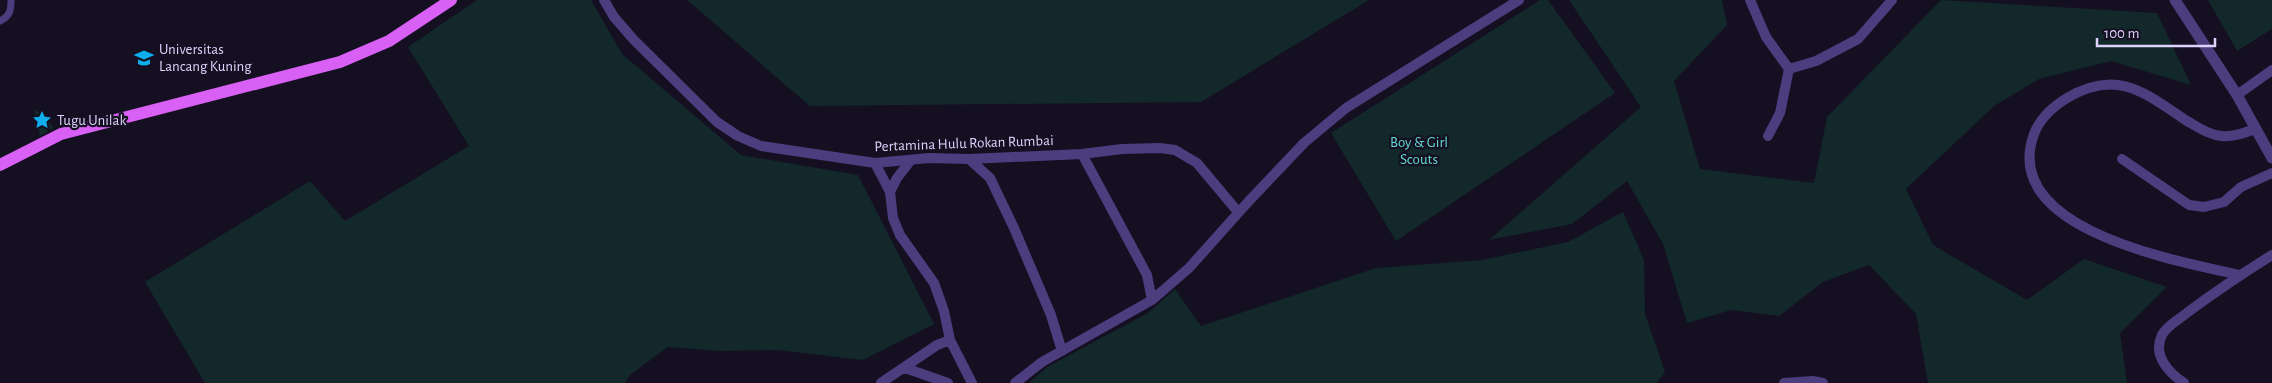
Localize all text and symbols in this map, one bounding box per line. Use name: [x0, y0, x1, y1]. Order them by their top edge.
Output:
scale bar: [2097, 15, 2214, 47]
text: 100 m: [2104, 26, 2139, 41]
place label: Universitas Lancang Kuning: [159, 42, 252, 74]
school or university icon: Universitas Lancang Kuning: [133, 47, 155, 69]
place icon: Tugu Unilak: [31, 109, 53, 131]
place label: Tugu Unilak: [57, 113, 126, 128]
street label: Pertamina Hulu Rokan Rumbai: [874, 133, 1054, 154]
park label: Boy & Girl Scouts: [1390, 135, 1448, 167]

